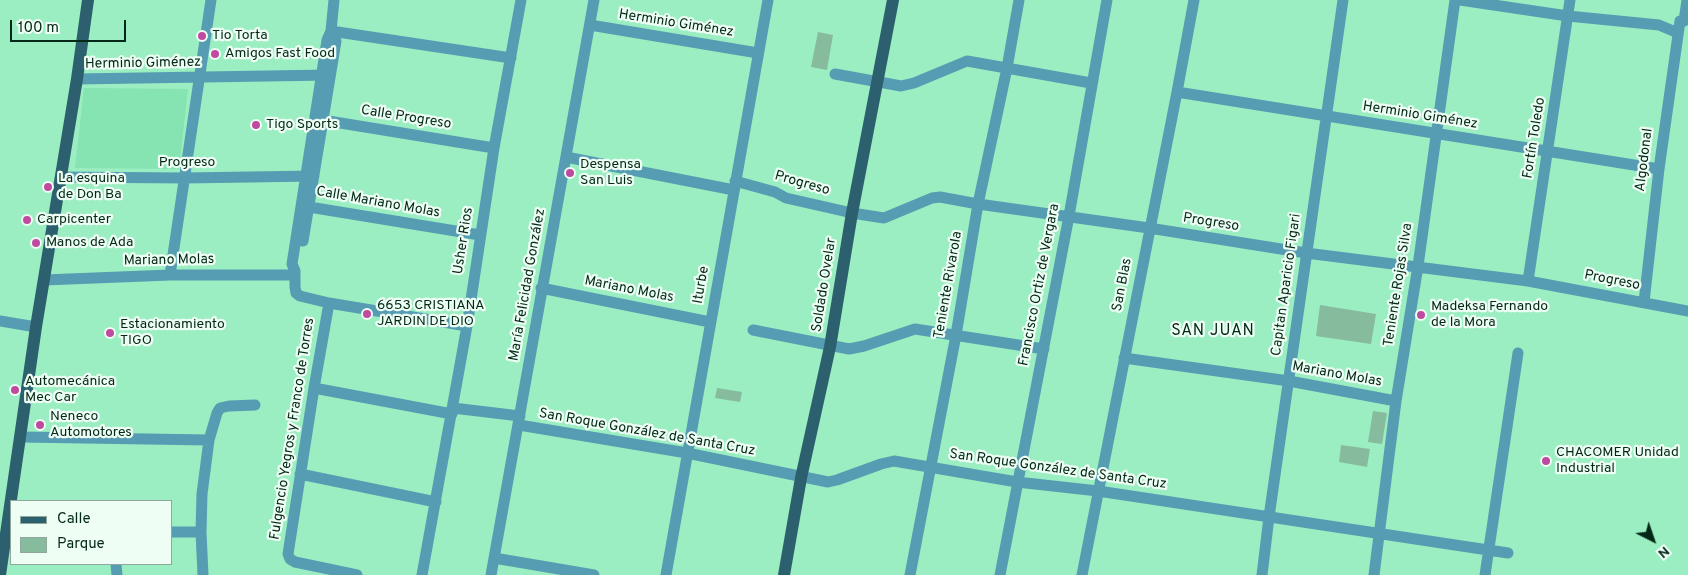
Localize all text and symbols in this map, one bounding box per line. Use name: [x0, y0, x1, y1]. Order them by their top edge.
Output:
street label: Herminio Giménez: [617, 7, 735, 41]
scale bar: [12, 10, 129, 42]
text: 100 m: [18, 19, 59, 38]
place label: Tio Torta: [212, 28, 268, 44]
marker: Tio Torta: [196, 30, 208, 42]
place label: Amigos Fast Food: [225, 46, 335, 62]
marker: Amigos Fast Food: [209, 48, 221, 60]
street label: Herminio Giménez: [85, 55, 201, 73]
street label: Fortín Toledo: [1520, 96, 1550, 180]
street label: Herminio Giménez: [1361, 99, 1479, 133]
street label: Calle Progreso: [360, 103, 452, 133]
place label: Tigo Sports: [266, 117, 338, 133]
marker: Tigo Sports: [250, 119, 262, 131]
street label: Algodonal: [1633, 127, 1657, 193]
street label: Progreso: [159, 155, 215, 171]
place label: Despensa San Luis: [580, 157, 641, 190]
marker: Despensa San Luis: [564, 167, 576, 179]
street label: Progreso: [772, 168, 832, 200]
place label: La esquina de Don Ba: [58, 171, 125, 203]
marker: La esquina de Don Ba: [42, 181, 54, 193]
street label: Calle Mariano Molas: [315, 184, 441, 222]
street label: Francisco Ortiz de Vergara: [1016, 202, 1064, 368]
street label: Usher Rios: [450, 206, 478, 276]
street label: María Felicidad González: [506, 207, 550, 363]
street label: Progreso: [1182, 210, 1240, 236]
place label: Carpicenter: [37, 212, 111, 228]
street label: Capitan Aparicio Figari: [1269, 213, 1305, 357]
marker: Carpicenter: [21, 214, 33, 226]
street label: Teniente Rojas Silva: [1381, 222, 1417, 348]
street label: Teniente Rivarola: [931, 230, 967, 340]
place label: Manos de Ada: [46, 235, 133, 251]
marker: Manos de Ada: [30, 237, 42, 249]
street label: Soldado Ovelar: [809, 237, 841, 333]
street label: Mariano Molas: [123, 252, 215, 270]
street label: San Blas: [1110, 257, 1136, 313]
street label: Iturbe: [690, 265, 714, 305]
street label: Progreso: [1583, 267, 1641, 295]
street label: Mariano Molas: [583, 273, 675, 307]
place label: 6653 CRISTIANA JARDIN DE DIO: [377, 298, 485, 331]
place label: Madeksa Fernando de la Mora: [1431, 299, 1548, 332]
marker: 6653 CRISTIANA JARDIN DE DIO: [361, 308, 373, 320]
marker: Madeksa Fernando de la Mora: [1415, 309, 1427, 321]
place label: Estacionamiento TIGO: [120, 317, 225, 350]
street label: Fulgencio Yegros y Franco de Torres: [267, 317, 319, 541]
district label: SAN JUAN: [1170, 322, 1256, 342]
marker: Estacionamiento TIGO: [104, 327, 116, 339]
street label: Mariano Molas: [1291, 359, 1383, 391]
place label: Automecánica Mec Car: [25, 374, 115, 407]
marker: Automecánica Mec Car: [9, 384, 21, 396]
street label: San Roque González de Santa Cruz: [538, 406, 756, 460]
place label: Neneco Automotores: [50, 409, 132, 442]
marker: Neneco Automotores: [34, 419, 46, 431]
place label: CHACOMER Unidad Industrial: [1556, 445, 1679, 478]
street label: San Roque González de Santa Cruz: [948, 446, 1168, 494]
marker: CHACOMER Unidad Industrial: [1540, 455, 1552, 467]
legend: [10, 500, 172, 565]
text: Calle: [57, 510, 91, 529]
north arrow: [1628, 515, 1678, 565]
text: Parque: [57, 535, 105, 554]
text: N: [1654, 542, 1673, 561]

